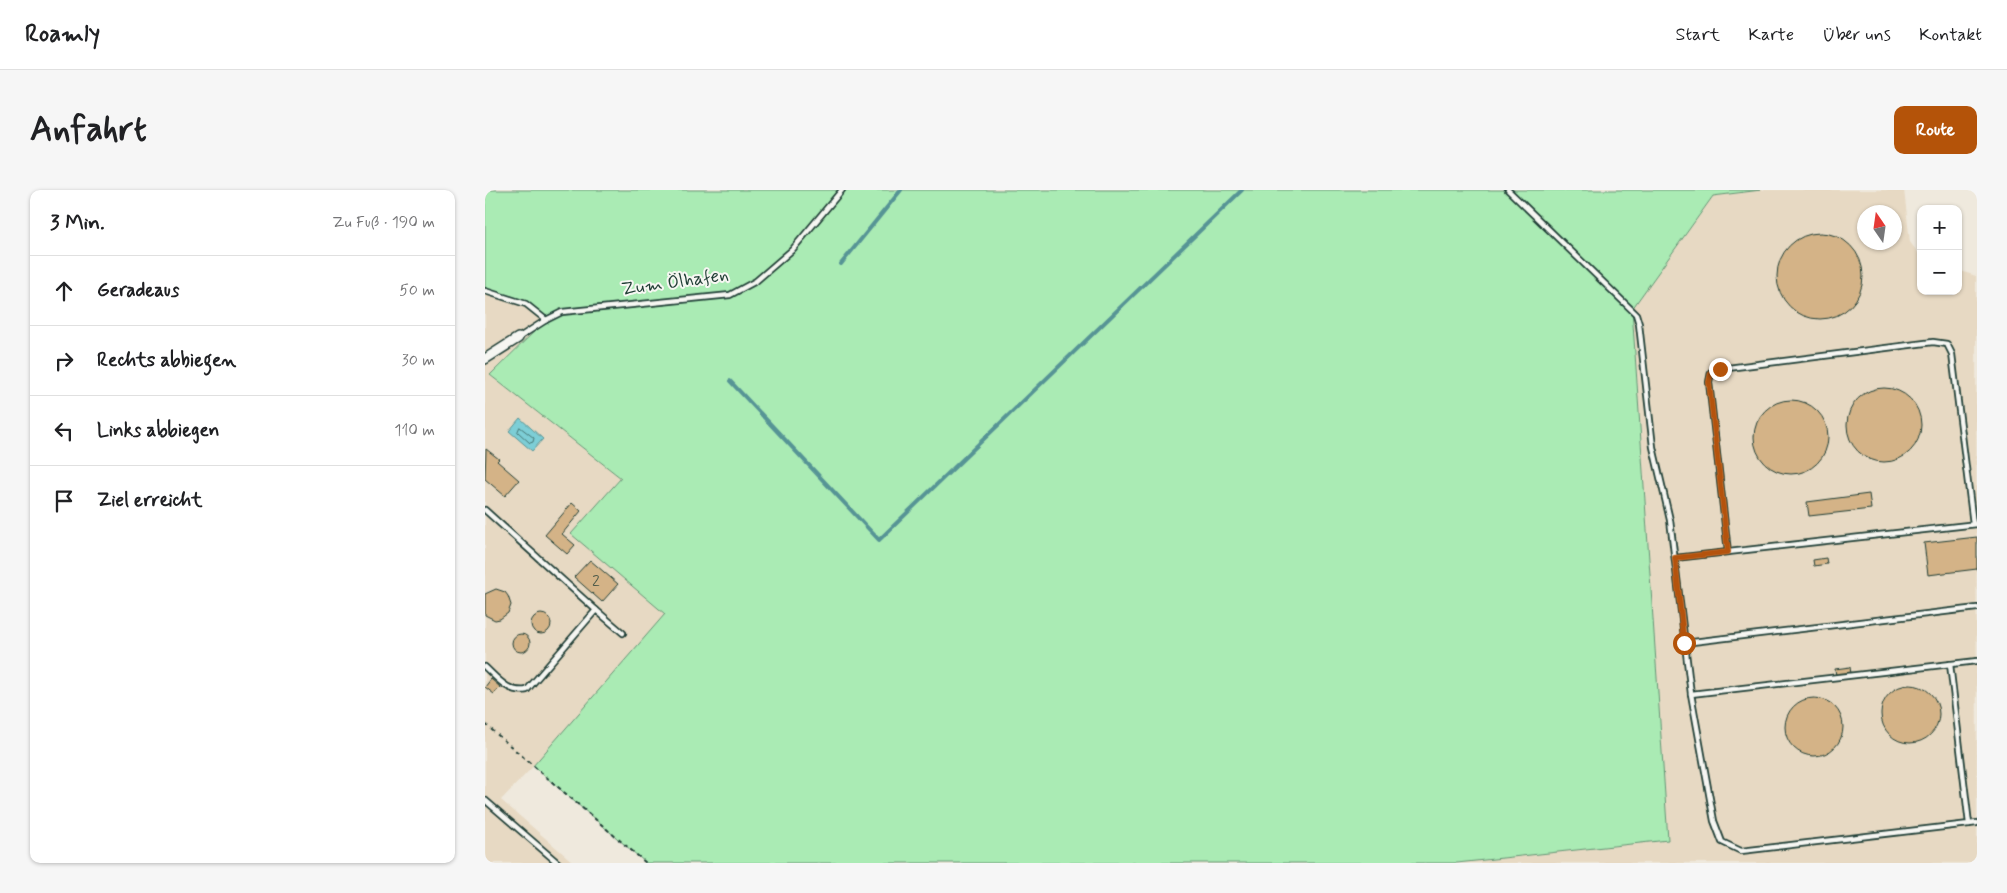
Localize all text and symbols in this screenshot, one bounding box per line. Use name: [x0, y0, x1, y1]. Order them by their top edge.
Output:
text: Roamly: [25, 19, 100, 50]
text: Start: [1676, 23, 1720, 47]
text: Karte: [1748, 23, 1794, 47]
text: Über uns: [1822, 23, 1891, 47]
text: Kontakt: [1919, 23, 1982, 47]
button: Route: [1894, 106, 1977, 154]
text: Anfahrt: [30, 107, 147, 153]
north arrow: [1857, 205, 1902, 250]
map controls: [1917, 205, 1962, 295]
button: +: [1917, 205, 1962, 250]
text: 3 Min.: [50, 209, 105, 237]
text: Zu Fuß · 190 m: [332, 212, 435, 233]
button: −: [1917, 250, 1962, 295]
street label: Zum Ölhafen: [620, 262, 730, 302]
icon: ahead: [50, 277, 78, 305]
text: Geradeaus: [97, 278, 179, 303]
text: 50 m: [399, 280, 435, 301]
icon: right: [50, 347, 78, 375]
text: Rechts abbiegen: [97, 348, 236, 373]
text: 30 m: [402, 350, 435, 371]
route end: [1709, 358, 1732, 381]
icon: left: [50, 417, 78, 445]
text: Links abbiegen: [97, 418, 219, 443]
text: 110 m: [394, 420, 435, 441]
icon: arrive: [50, 487, 78, 515]
text: Ziel erreicht: [97, 488, 202, 513]
house number: 2: [592, 571, 600, 592]
route start: [1673, 632, 1696, 655]

